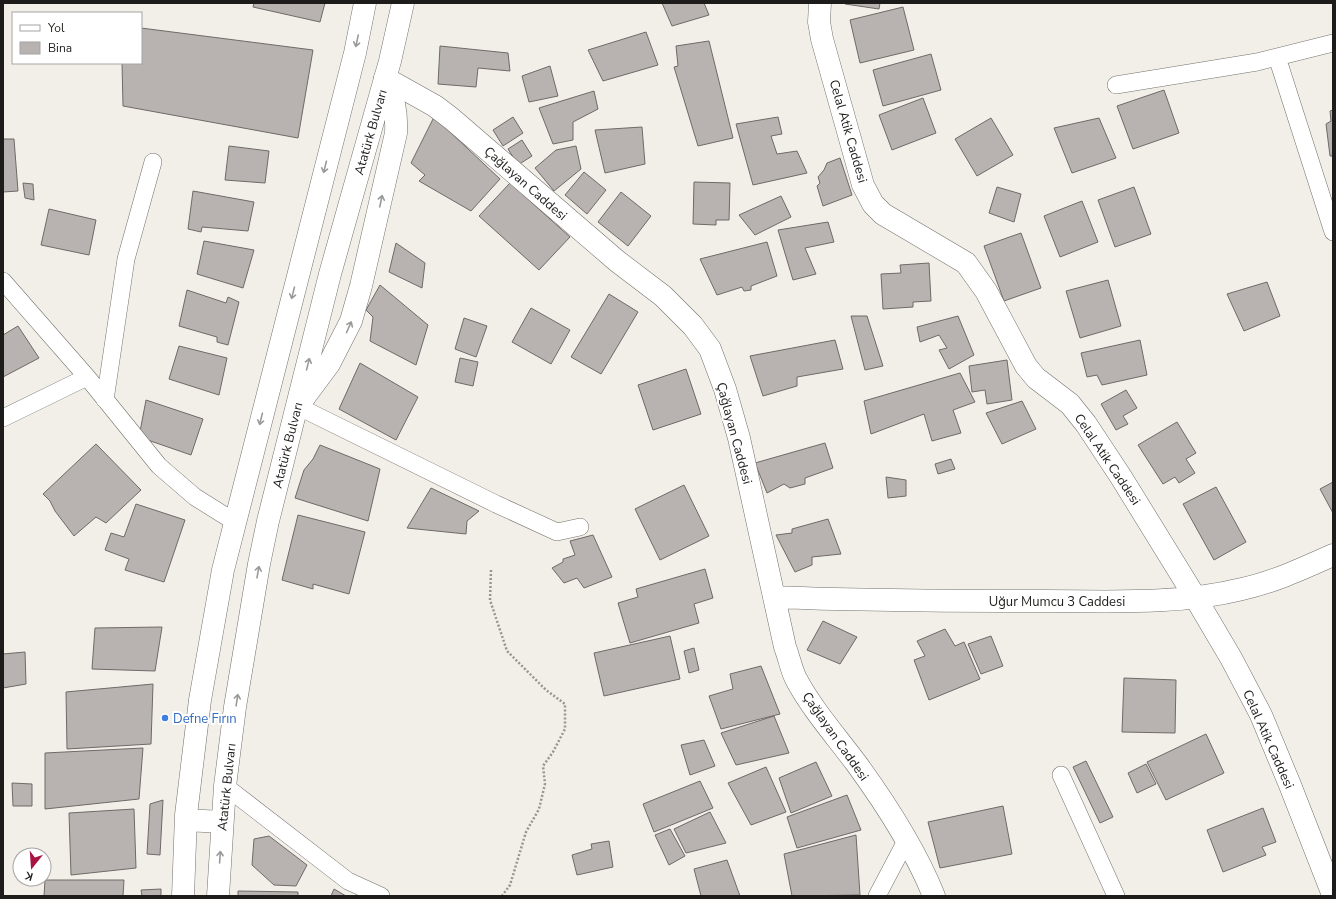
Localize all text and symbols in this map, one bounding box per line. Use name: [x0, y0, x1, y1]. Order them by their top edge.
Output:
legend: [12, 12, 142, 64]
text: Yol: [47, 20, 65, 36]
one-way arrow: [353, 34, 361, 47]
text: Bina: [48, 40, 72, 56]
street label: Celal Atik Caddesi: [825, 78, 871, 185]
street label: Atatürk Bulvarı: [350, 87, 392, 177]
street label: Çağlayan Caddesi: [480, 143, 571, 225]
one-way arrow: [321, 160, 328, 173]
one-way arrow: [377, 195, 385, 208]
one-way arrow: [289, 286, 296, 299]
one-way arrow: [345, 321, 353, 333]
one-way arrow: [305, 358, 312, 371]
street label: Çağlayan Caddesi: [712, 380, 756, 486]
street label: Atatürk Bulvarı: [269, 400, 307, 490]
street label: Celal Atik Caddesi: [1070, 410, 1144, 509]
one-way arrow: [257, 412, 264, 425]
one-way arrow: [254, 566, 262, 579]
street label: Uğur Mumcu 3 Caddesi: [989, 593, 1125, 611]
street label: Celal Atik Caddesi: [1238, 687, 1298, 792]
street label: Çağlayan Caddesi: [798, 689, 873, 785]
one-way arrow: [233, 694, 241, 707]
place label: Defne Fırın: [173, 710, 237, 728]
marker: Defne Fırın: [160, 713, 170, 723]
street label: Atatürk Bulvarı: [213, 742, 241, 832]
north arrow: [12, 847, 52, 887]
one-way arrow: [217, 851, 224, 864]
text: K: [23, 868, 35, 884]

